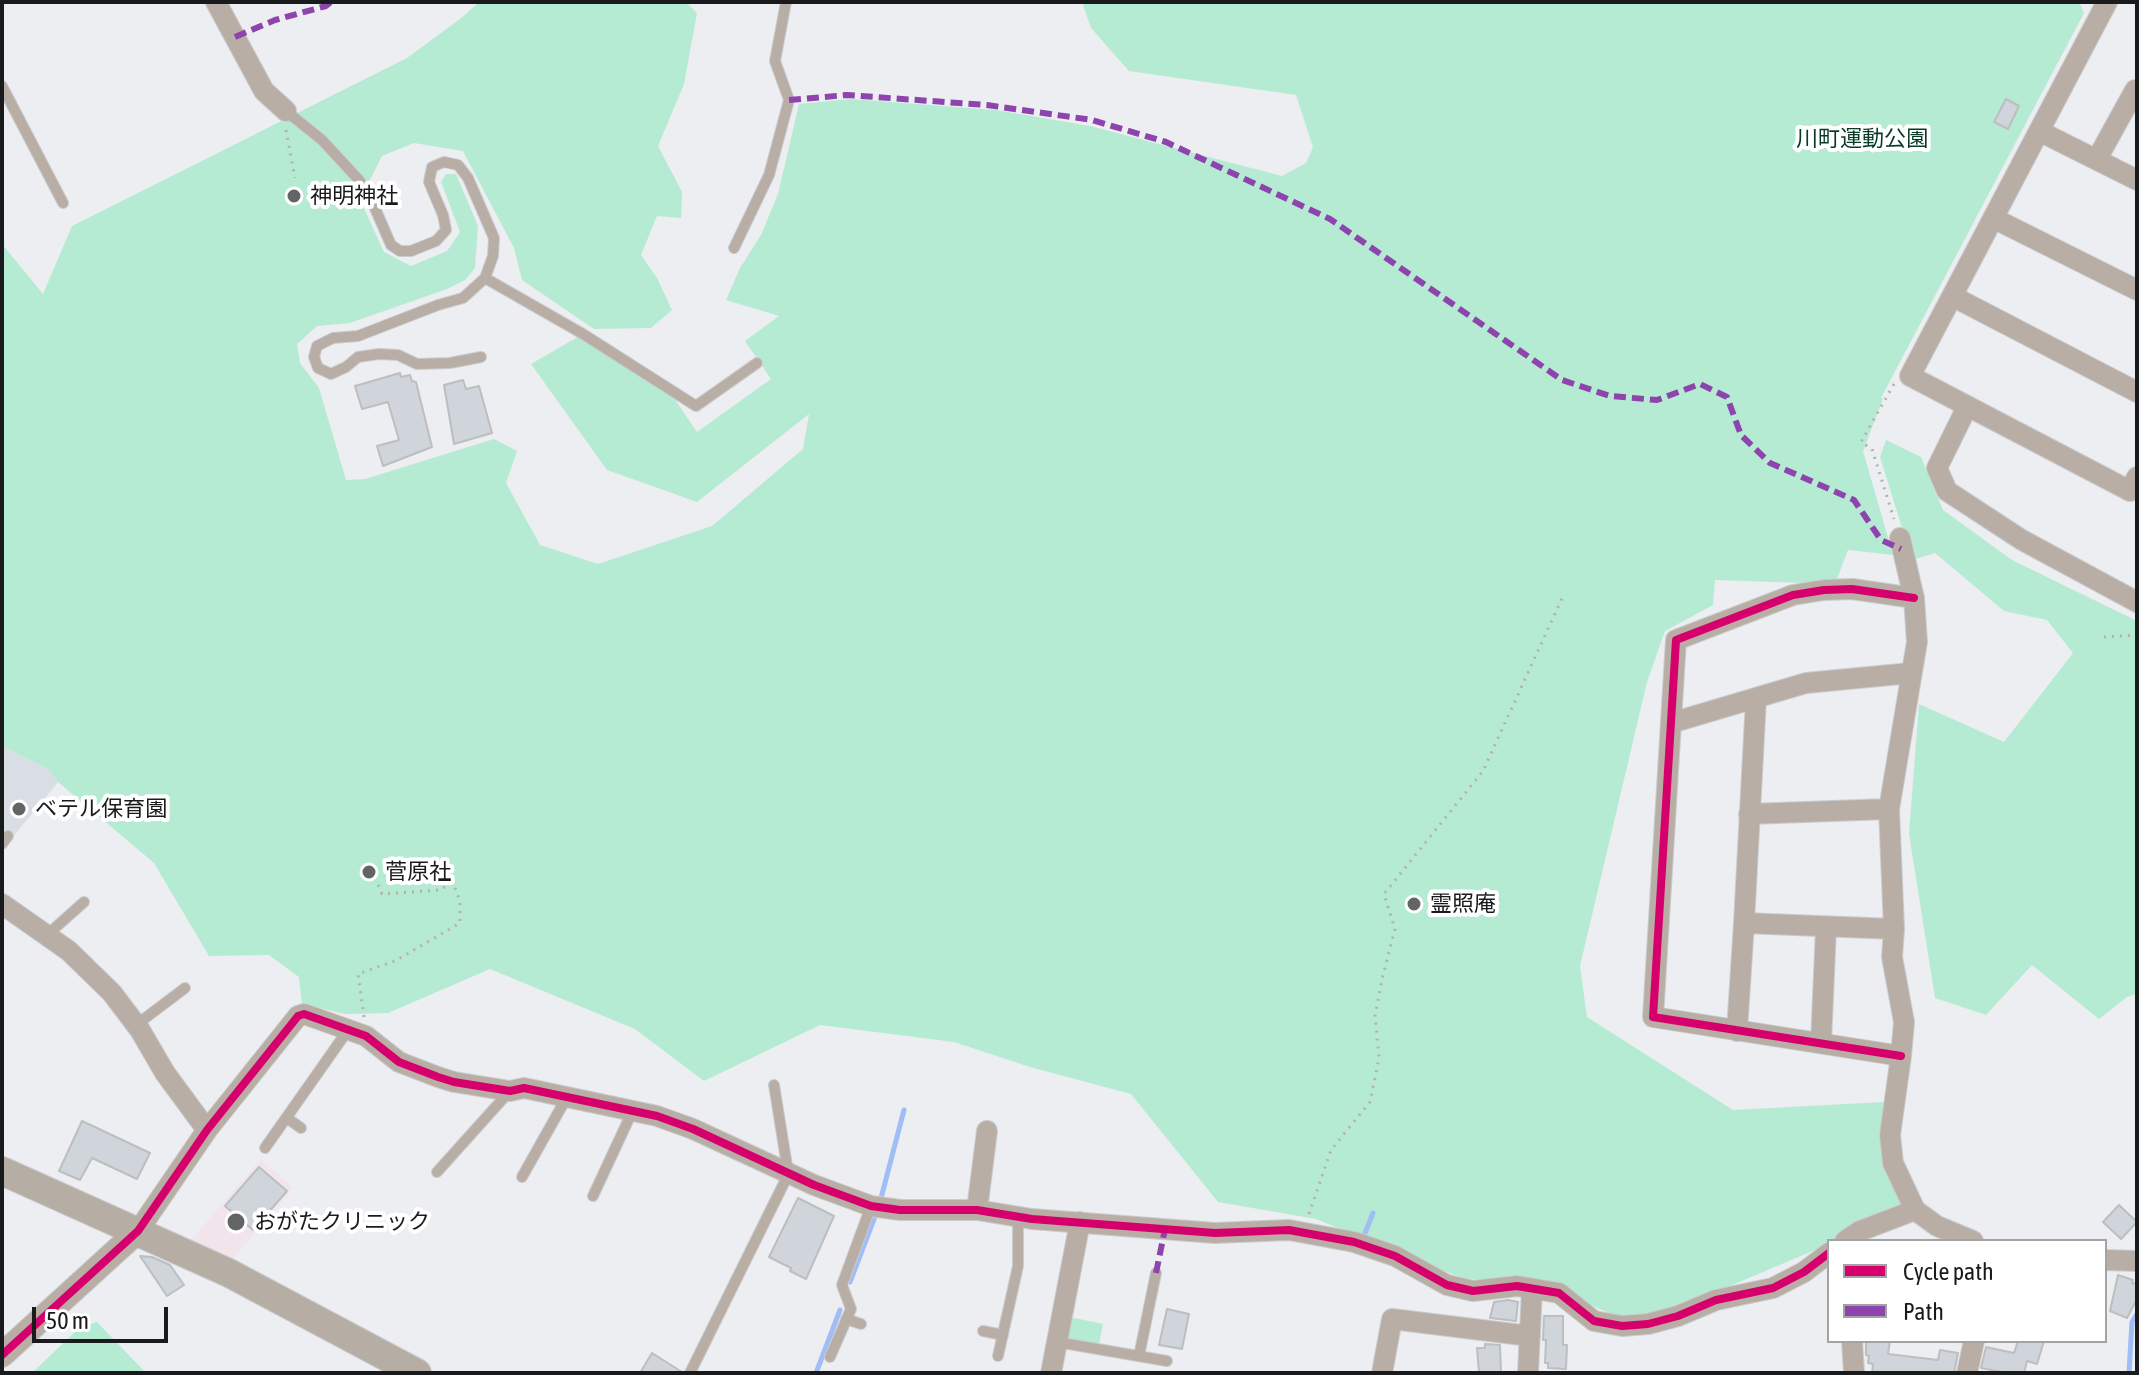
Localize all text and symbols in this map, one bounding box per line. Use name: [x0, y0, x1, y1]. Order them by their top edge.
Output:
park label: 川町運動公園: [1796, 126, 1928, 152]
place label: 神明神社: [310, 183, 398, 209]
marker: 神明神社: [285, 187, 303, 205]
place label: ベテル保育園: [35, 796, 167, 822]
marker: ベテル保育園: [10, 800, 28, 818]
place label: 菅原社: [385, 859, 451, 885]
marker: 菅原社: [360, 863, 378, 881]
place label: 霊照庵: [1430, 891, 1496, 917]
marker: 霊照庵: [1405, 895, 1423, 913]
place label: おがたクリニック: [254, 1209, 430, 1235]
marker: おがたクリニック: [225, 1211, 247, 1233]
legend: [1827, 1239, 2107, 1343]
text: Cycle path: [1903, 1258, 1994, 1285]
scale bar: [36, 1291, 172, 1341]
text: Path: [1903, 1298, 1944, 1325]
text: 50 m: [46, 1307, 89, 1334]

